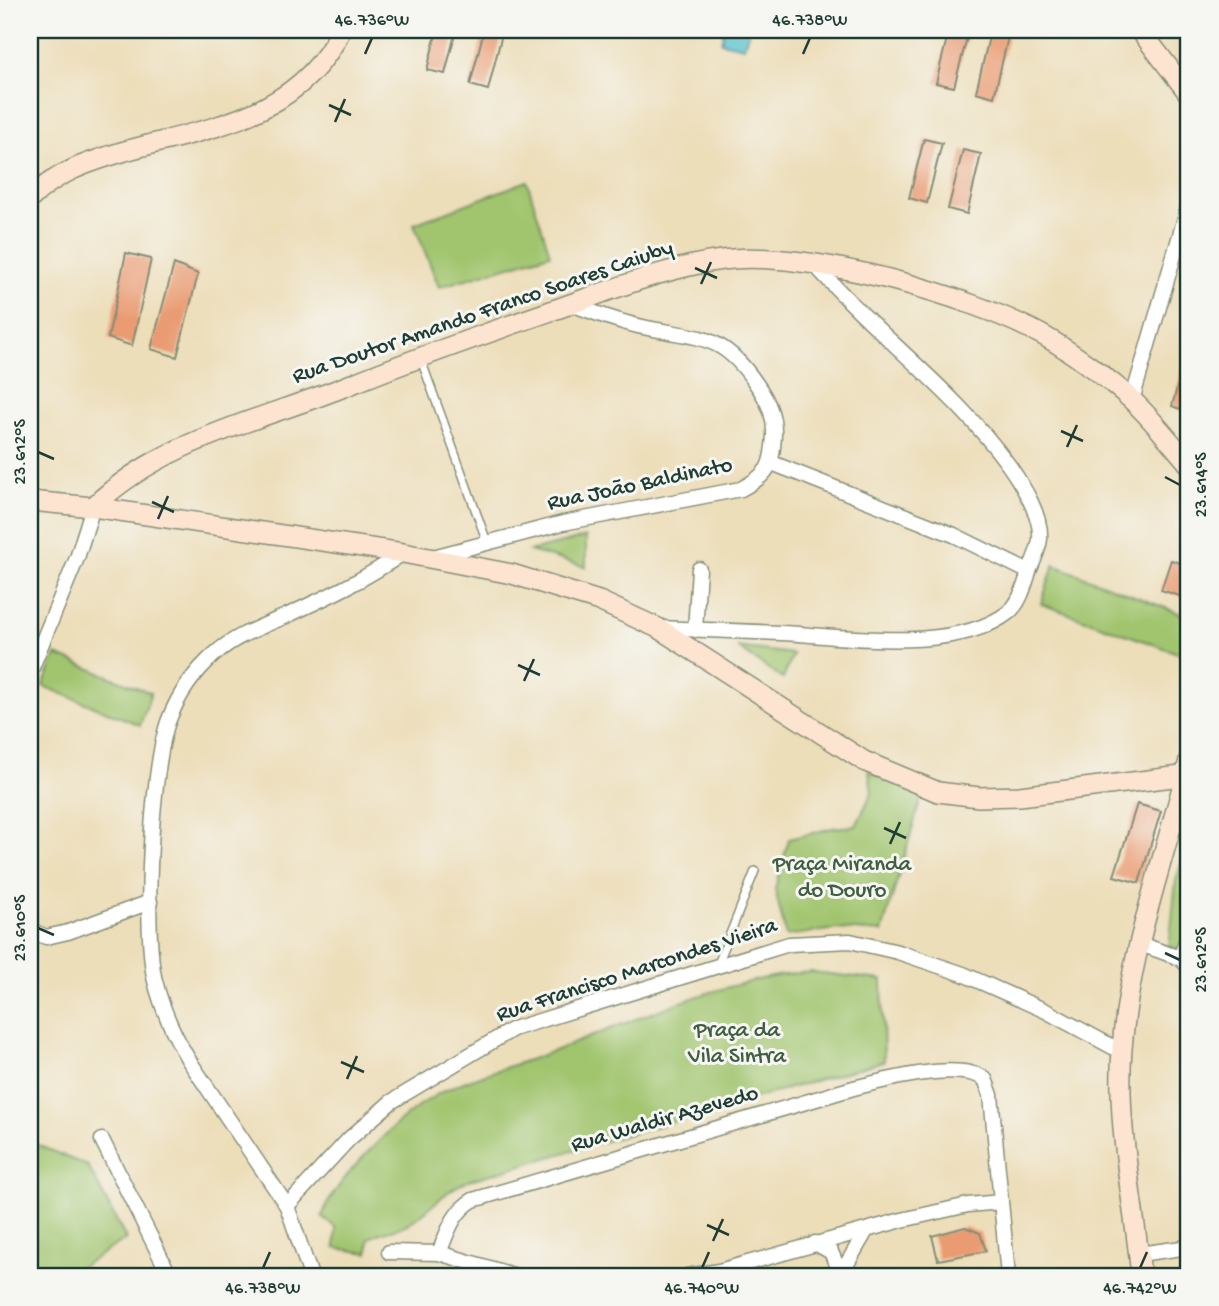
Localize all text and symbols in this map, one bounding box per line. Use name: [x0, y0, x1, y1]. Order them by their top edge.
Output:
text: 46.736°W: [335, 11, 409, 32]
text: 46.738°W: [772, 11, 848, 32]
street label: Rua Doutor Amando Franco Soares Caiuby: [289, 235, 677, 391]
text: 23.612°S: [11, 419, 32, 485]
street label: Rua João Baldinato: [545, 452, 735, 518]
text: 23.614°S: [1192, 452, 1213, 518]
park label: Praça Miranda do Douro: [772, 852, 913, 905]
text: 23.610°S: [11, 894, 32, 961]
street label: Rua Francisco Marcondes Vieira: [493, 912, 782, 1029]
text: 23.612°S: [1192, 927, 1213, 993]
park label: Praça da Vila Sintra: [687, 1018, 787, 1071]
street label: Rua Waldir Azevedo: [568, 1080, 762, 1160]
text: 46.738°W: [225, 1279, 301, 1300]
text: 46.740°W: [665, 1279, 739, 1300]
text: 46.742°W: [1103, 1279, 1177, 1300]

